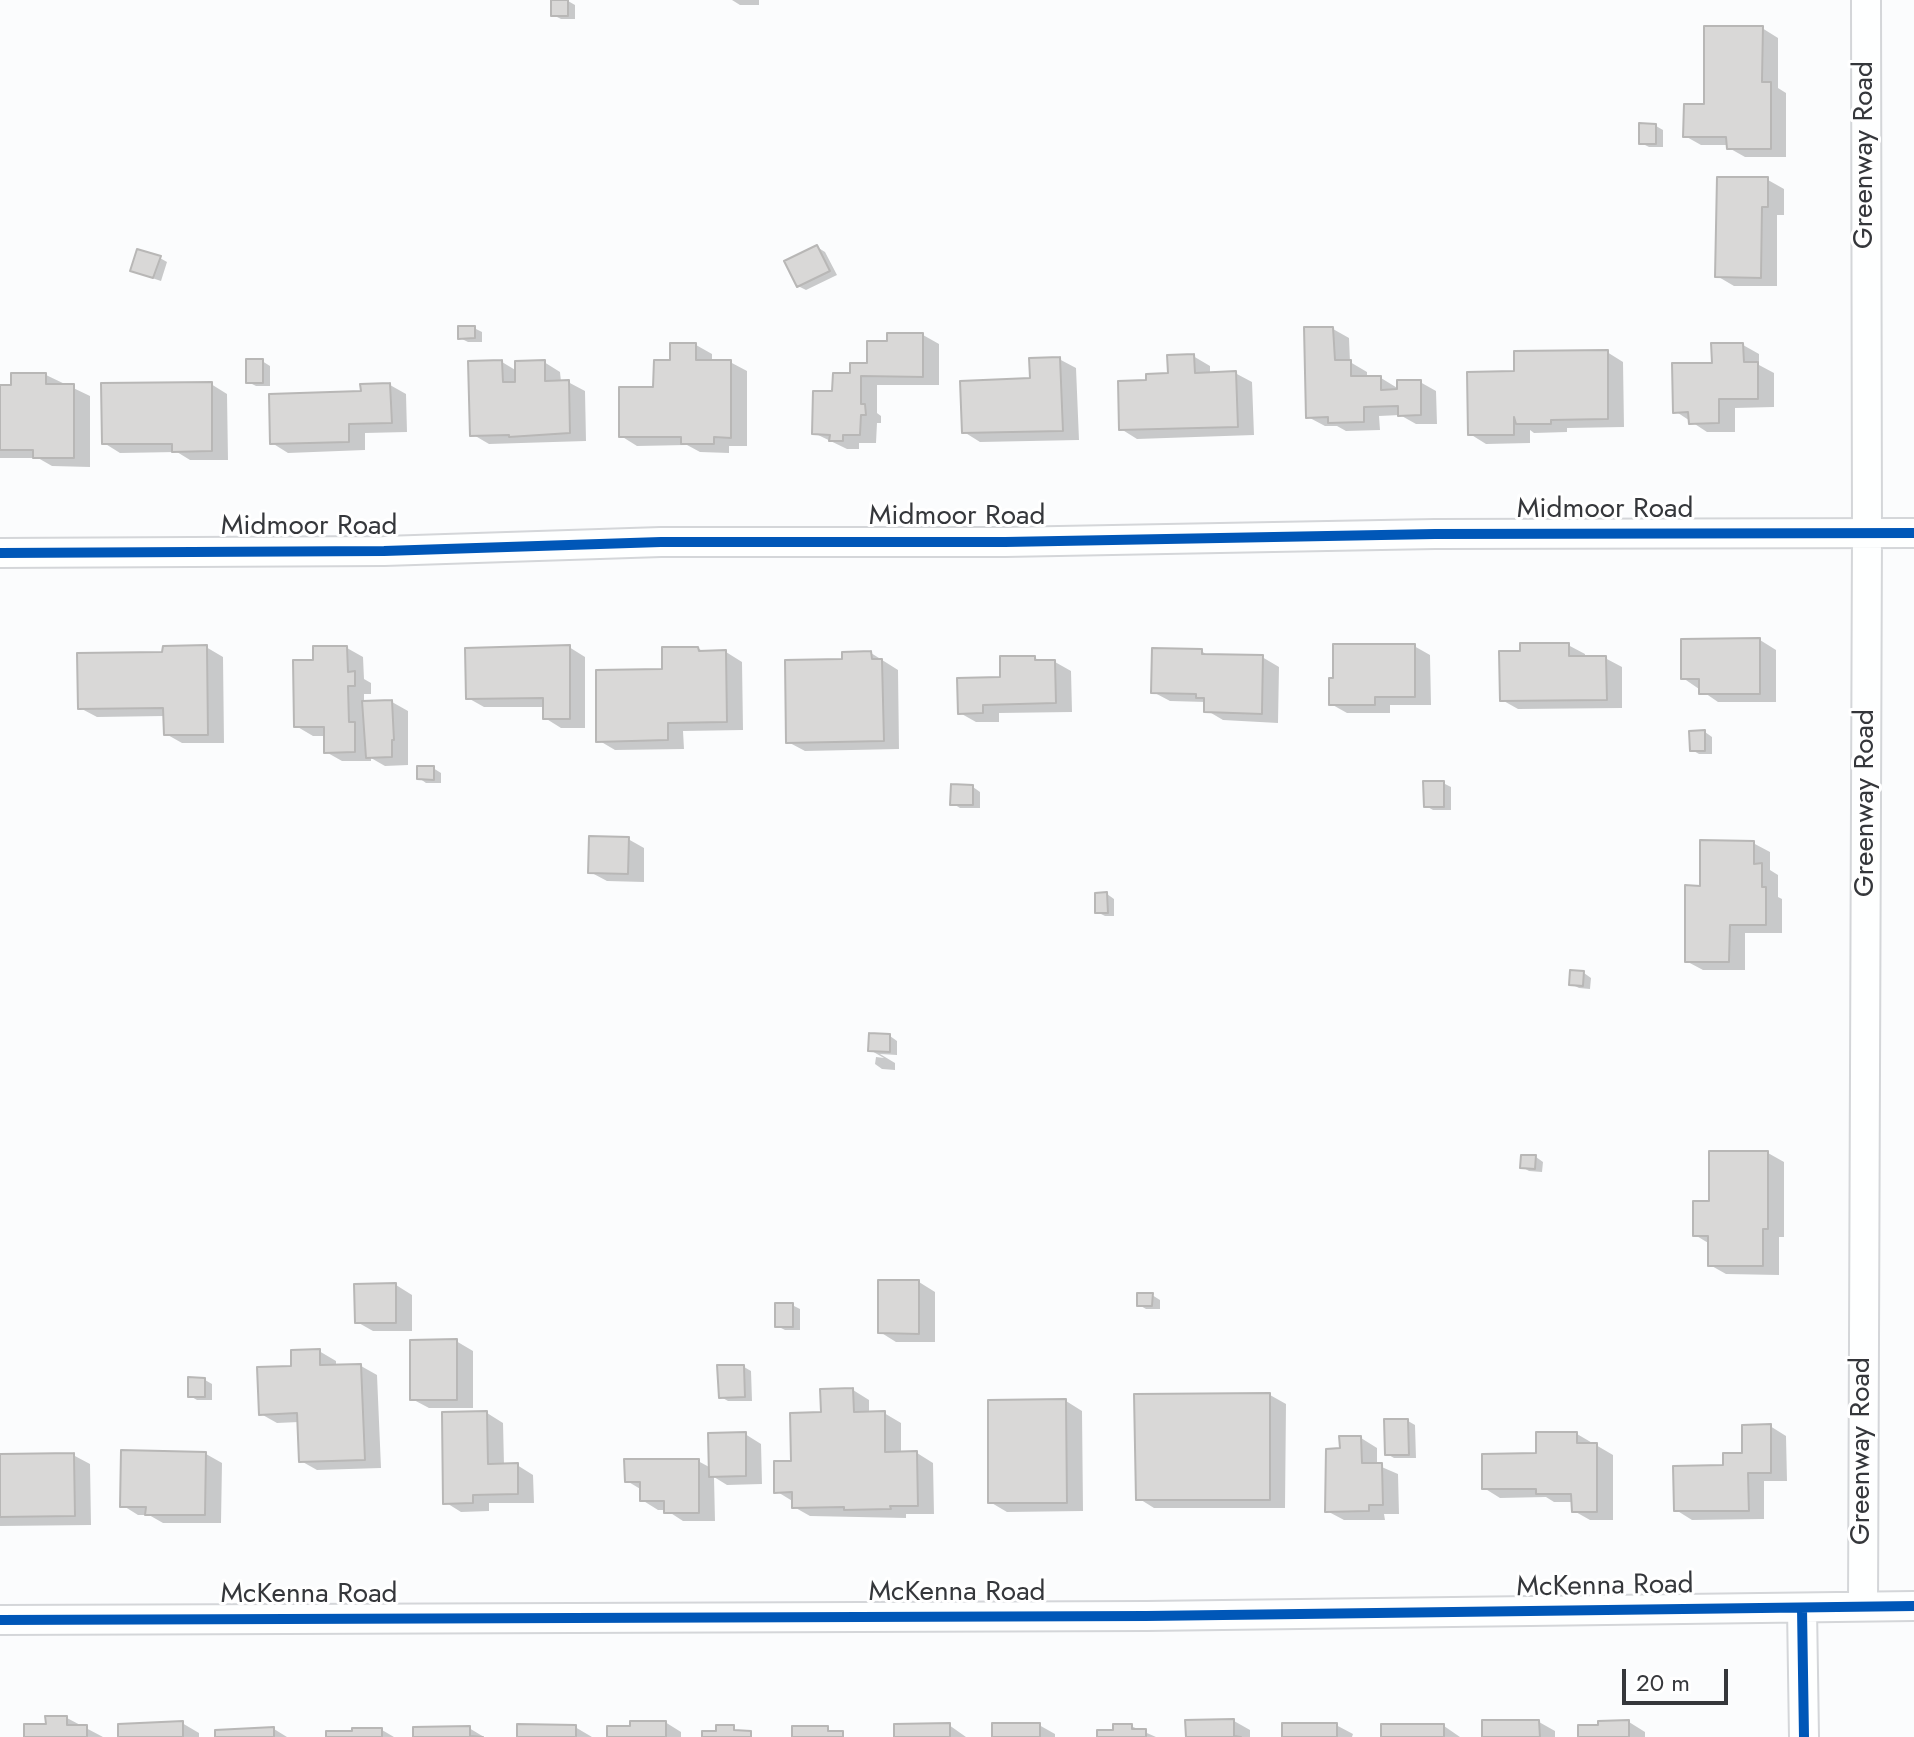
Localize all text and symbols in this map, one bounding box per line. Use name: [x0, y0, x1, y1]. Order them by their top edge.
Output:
street label: Greenway Road: [1848, 61, 1882, 249]
street label: Midmoor Road: [1517, 493, 1693, 527]
street label: Midmoor Road: [869, 500, 1045, 534]
street label: Midmoor Road: [221, 510, 397, 544]
street label: Greenway Road: [1849, 709, 1883, 897]
street label: Greenway Road: [1845, 1357, 1879, 1545]
street label: McKenna Road: [1516, 1569, 1694, 1605]
street label: McKenna Road: [868, 1576, 1046, 1610]
street label: McKenna Road: [220, 1578, 398, 1612]
scale bar: [1626, 1653, 1732, 1703]
text: 20 m: [1636, 1665, 1690, 1700]

